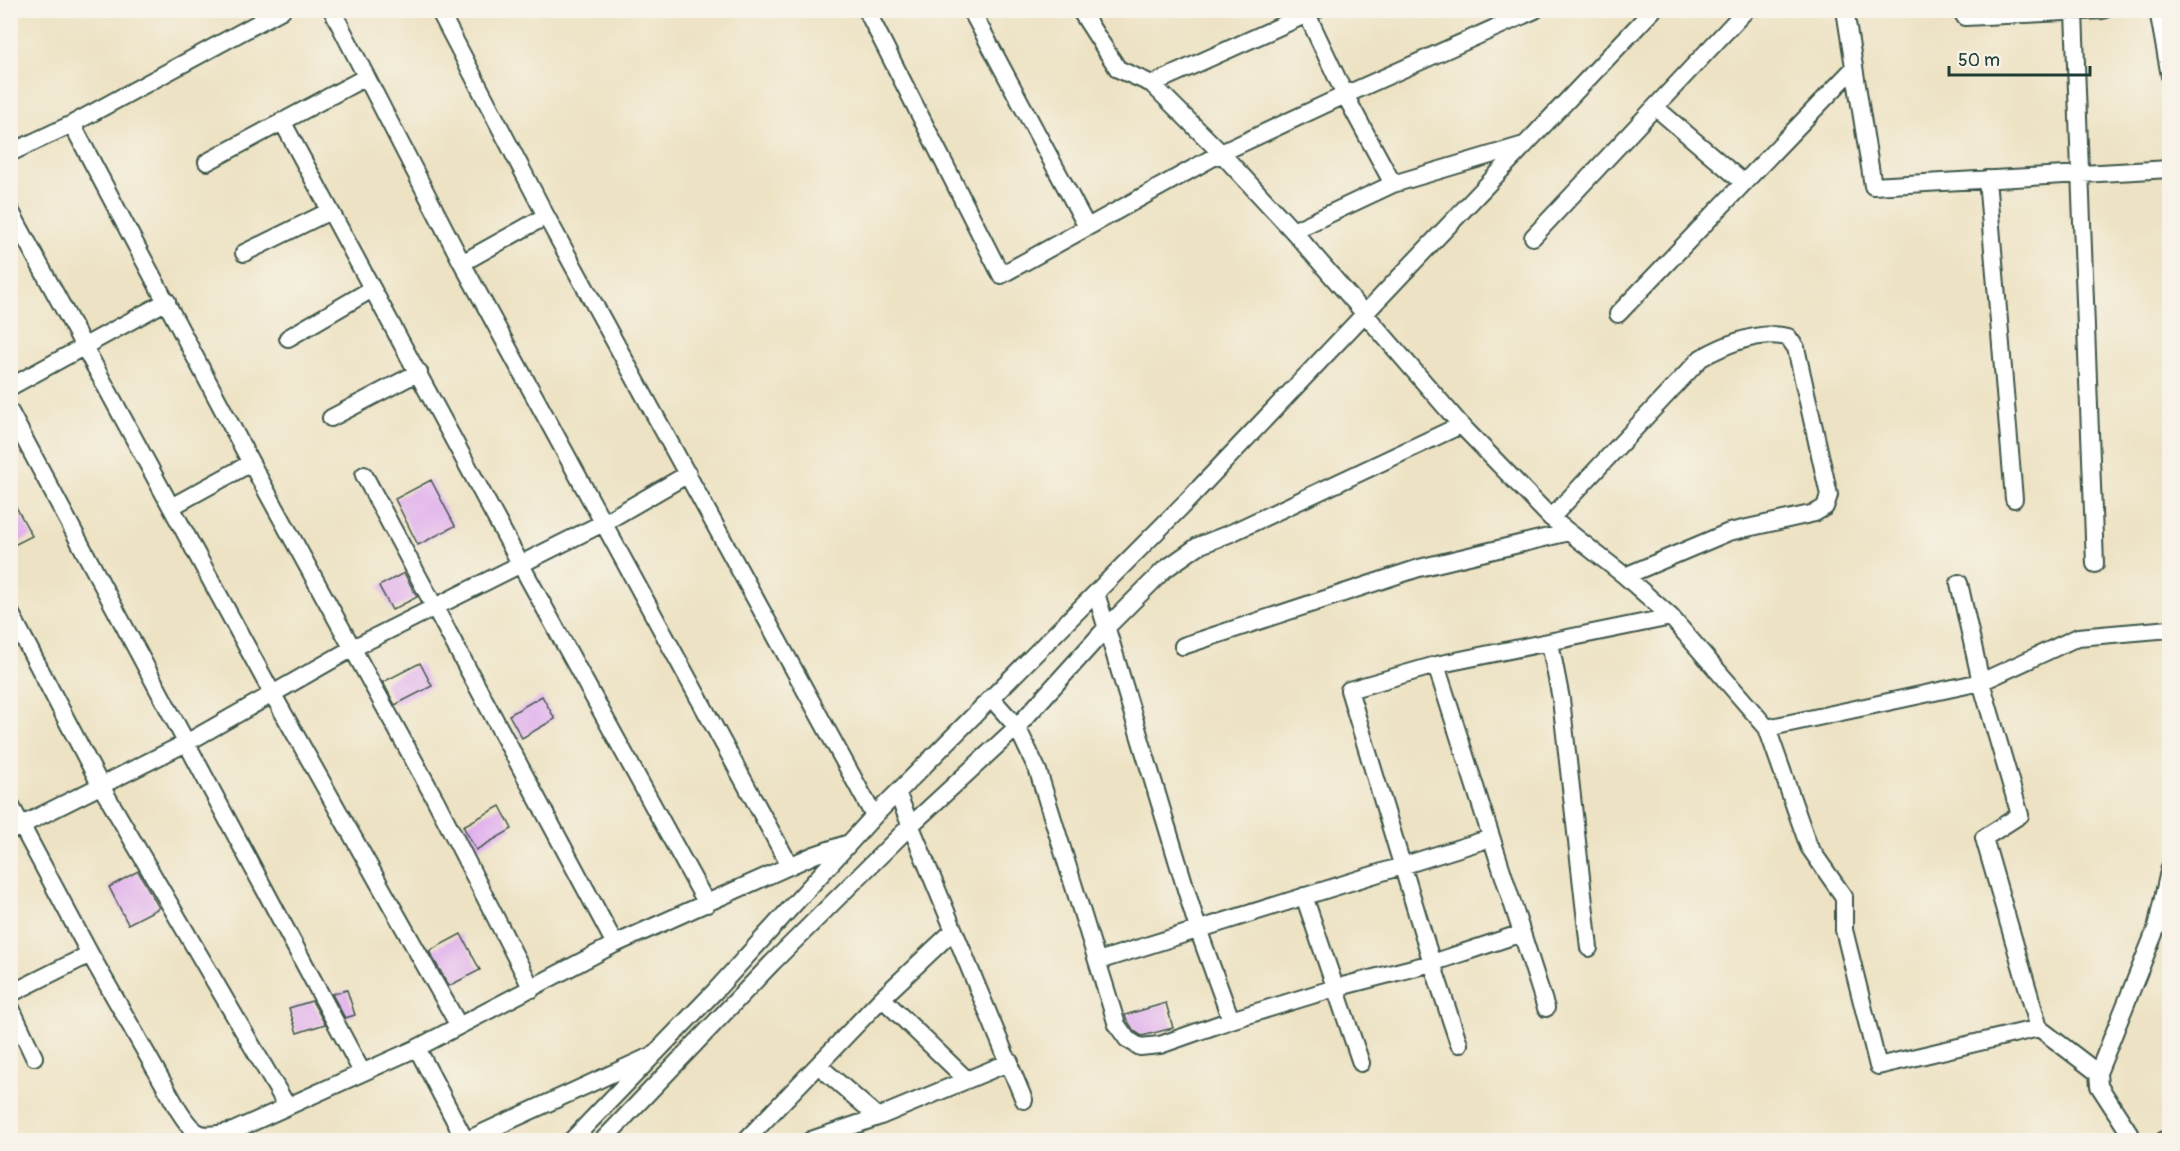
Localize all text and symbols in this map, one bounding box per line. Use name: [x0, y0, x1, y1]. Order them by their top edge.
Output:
scale bar: [1949, 39, 2090, 77]
text: 50 m: [1958, 49, 2000, 72]

